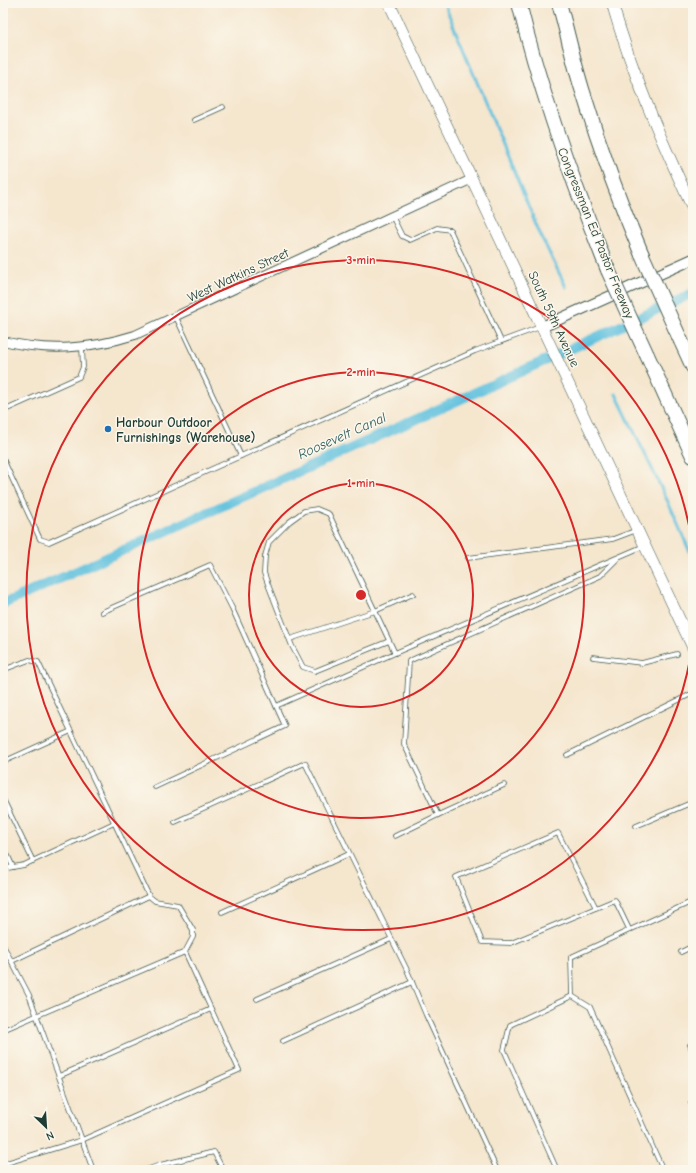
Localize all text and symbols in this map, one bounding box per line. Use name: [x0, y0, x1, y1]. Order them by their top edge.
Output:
street label: Congressman Ed Pastor Freeway: [555, 145, 637, 321]
street label: West Watkins Street: [185, 244, 292, 305]
text: 3 min: [346, 253, 376, 267]
street label: South 59th Avenue: [525, 269, 583, 370]
text: 2 min: [346, 365, 376, 379]
water label: Roosevelt Canal: [295, 409, 390, 463]
place label: Harbour Outdoor Furnishings (Warehouse): [116, 415, 255, 445]
marker: Harbour Outdoor Furnishings (Warehouse): [103, 424, 113, 434]
text: 1 min: [347, 476, 375, 490]
centre of rings: [354, 588, 368, 602]
north arrow: [26, 1107, 66, 1147]
text: N: [44, 1128, 56, 1143]

